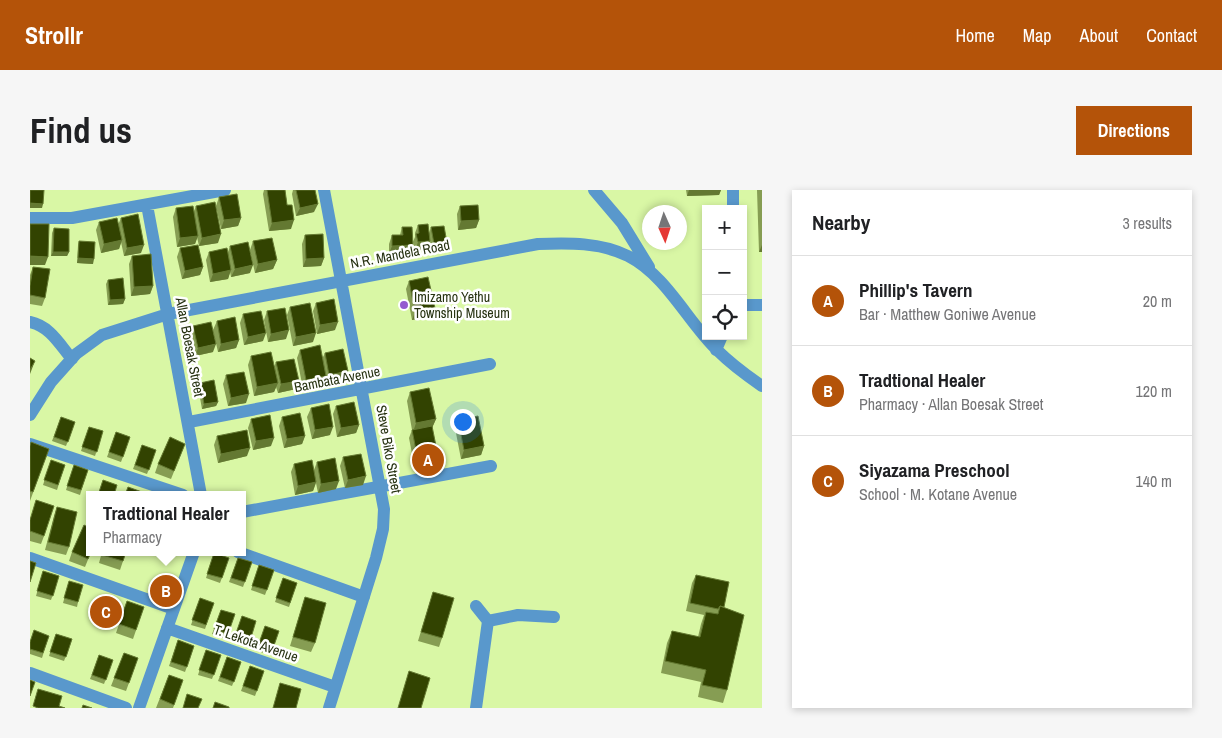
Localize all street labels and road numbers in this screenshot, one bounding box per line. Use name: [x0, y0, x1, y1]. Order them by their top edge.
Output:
street label: N.R. Mandela Road: [349, 236, 451, 272]
street label: Allan Boesak Street: [171, 295, 208, 398]
street label: Bambata Avenue: [292, 362, 382, 396]
street label: Steve Biko Street: [372, 403, 406, 495]
street label: T. Lekota Avenue: [212, 620, 300, 666]

